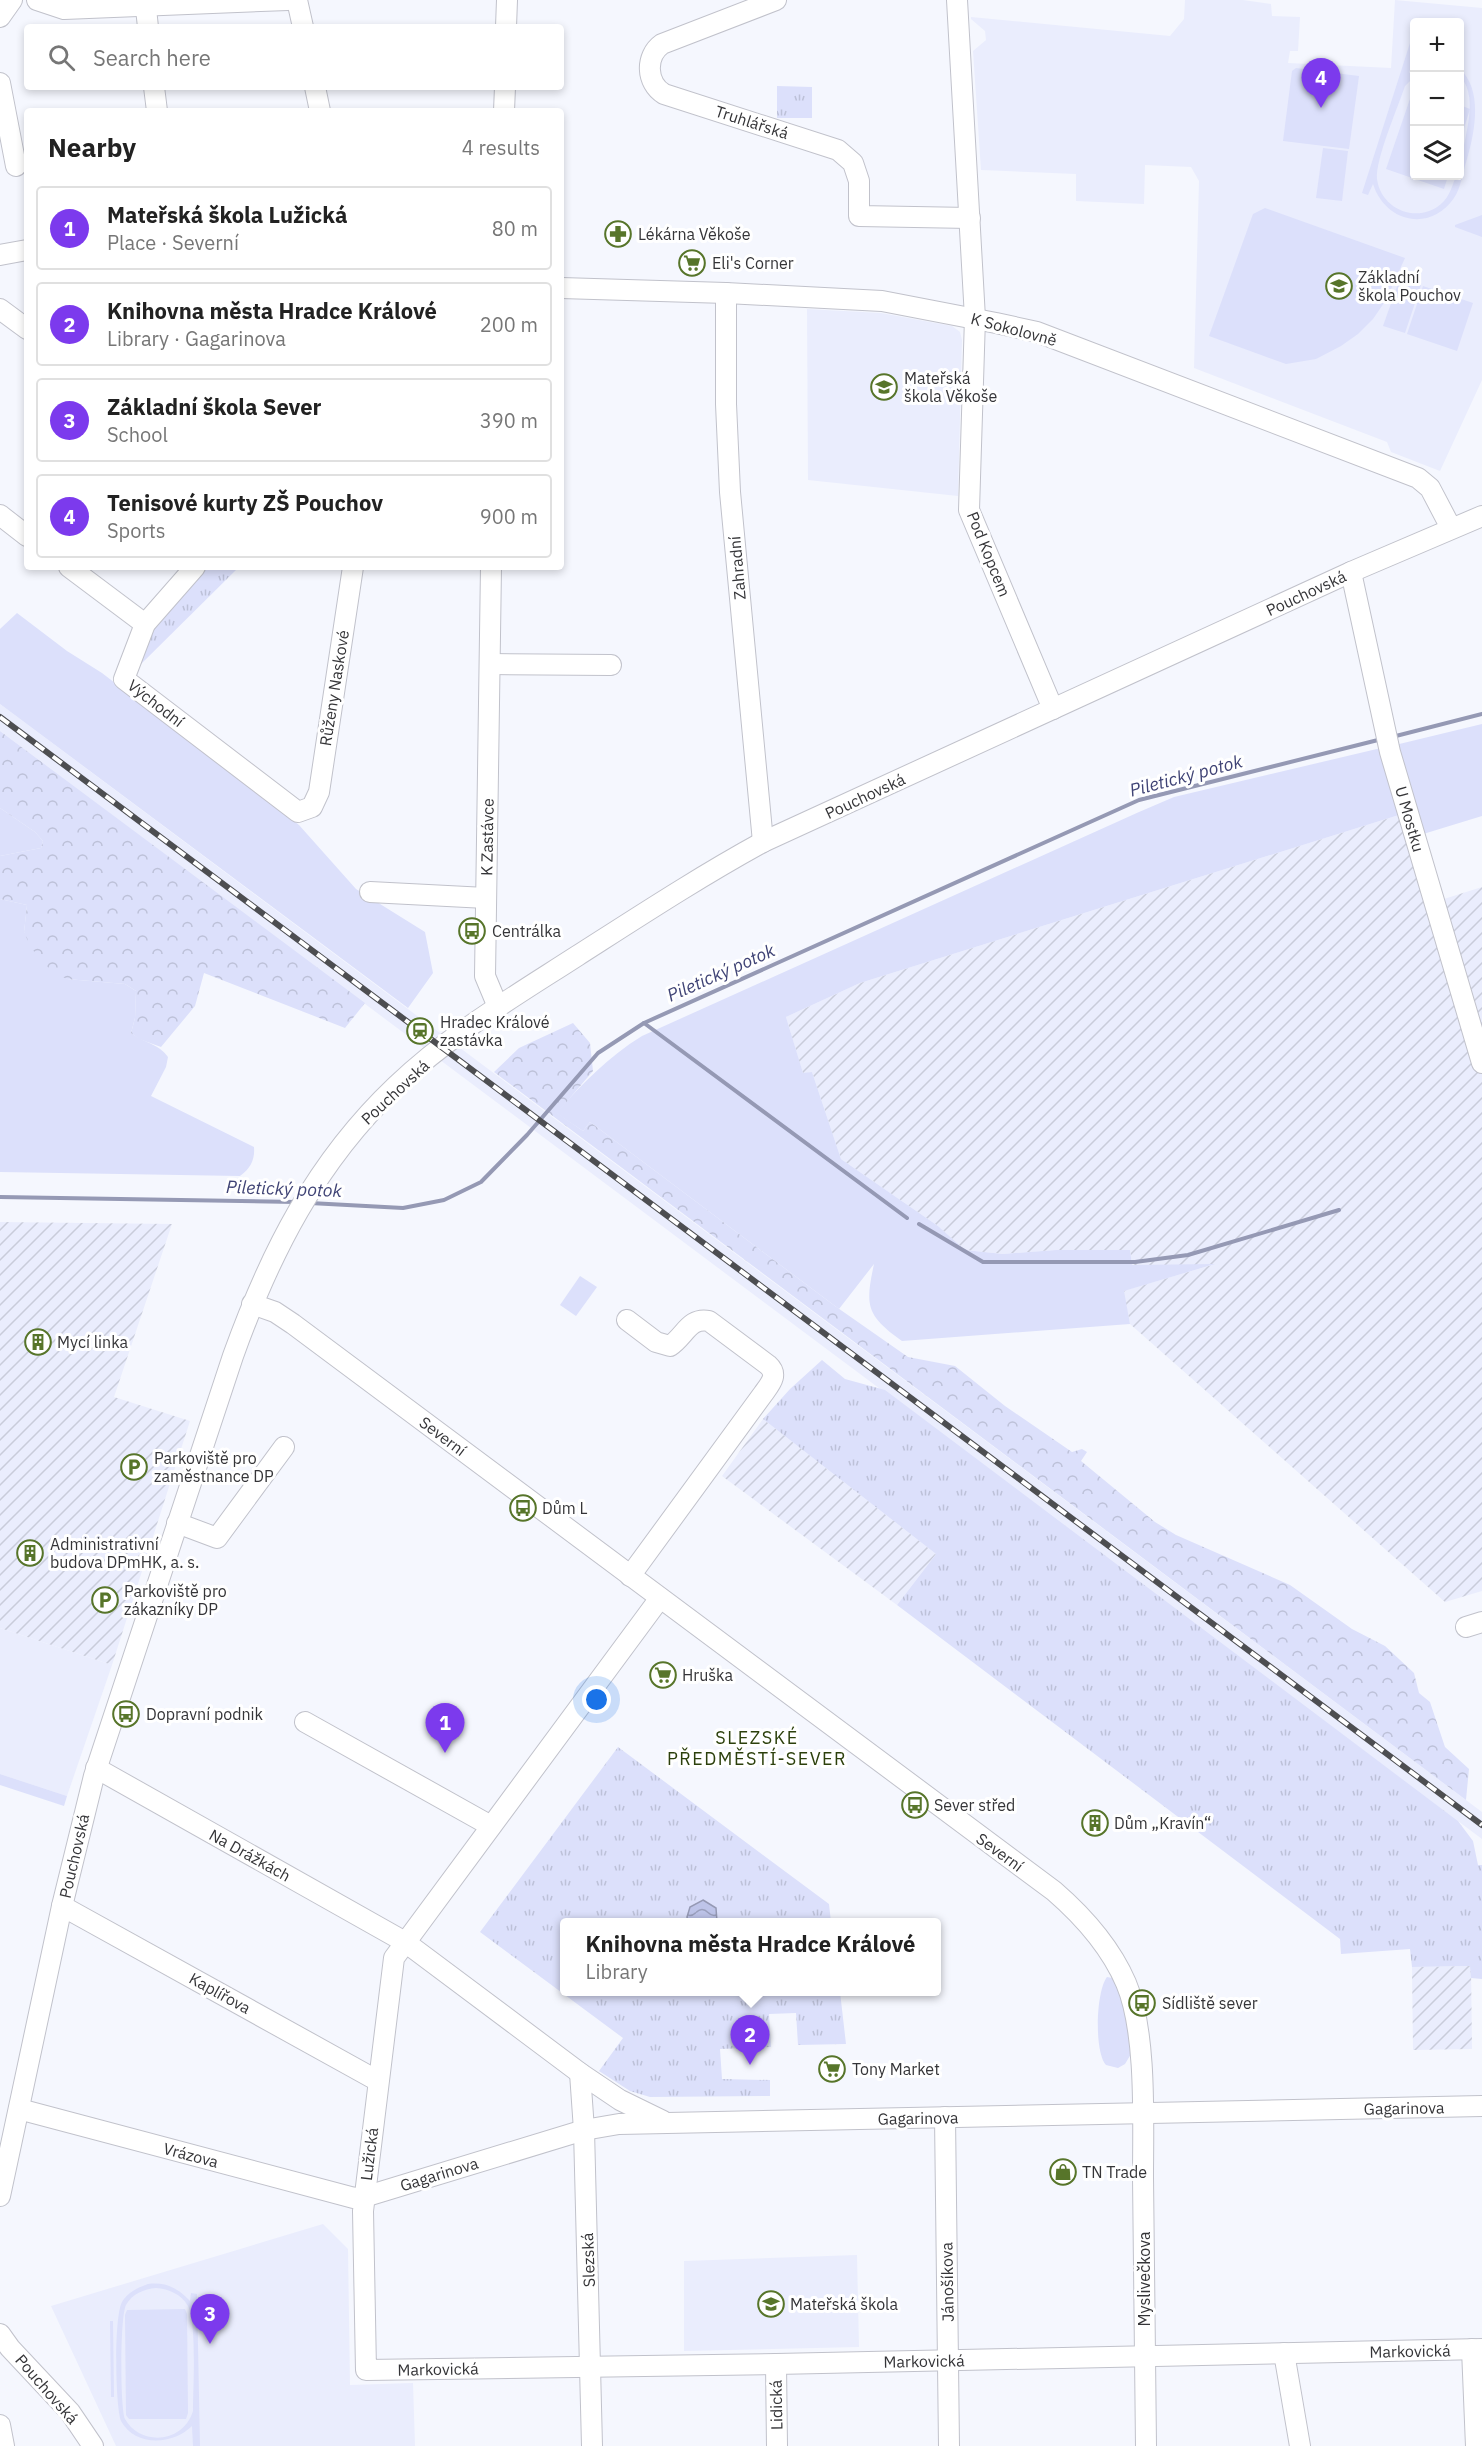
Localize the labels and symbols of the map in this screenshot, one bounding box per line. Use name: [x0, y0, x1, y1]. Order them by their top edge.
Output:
pin: 4: [1302, 58, 1340, 108]
street label: Truhlářská: [713, 101, 792, 143]
pharmacy icon: Lékárna Věkoše: [603, 219, 633, 249]
place label: Lékárna Věkoše: [638, 224, 751, 244]
supermarket icon: Eli's Corner: [677, 248, 707, 278]
place label: Eli's Corner: [712, 253, 794, 273]
place label: Základní škola Pouchov: [1358, 267, 1461, 305]
school or university icon: Základní škola Pouchov: [1324, 271, 1354, 301]
street label: K Sokolovně: [969, 308, 1059, 350]
place label: Mateřská škola Věkoše: [904, 368, 998, 406]
school or university icon: Mateřská škola Věkoše: [869, 372, 899, 402]
street label: Pod Kopcem: [963, 508, 1015, 600]
street label: Zahradní: [724, 535, 750, 601]
street label: Pouchovská: [1263, 566, 1350, 620]
street label: Růženy Naskové: [315, 628, 353, 747]
street label: Východní: [124, 675, 188, 731]
water label: Piletický potok: [1127, 749, 1245, 802]
street label: Pouchovská: [822, 769, 909, 823]
street label: U Mostku: [1391, 784, 1429, 854]
street label: K Zastávce: [476, 798, 498, 876]
bus stop icon: Centrálka: [457, 916, 487, 946]
place label: Centrálka: [492, 921, 561, 941]
water label: Piletický potok: [663, 938, 779, 1007]
place label: Hradec Králové zastávka: [440, 1012, 550, 1050]
station icon: Hradec Králové zastávka: [405, 1016, 435, 1046]
street label: Pouchovská: [357, 1055, 434, 1129]
water label: Piletický potok: [226, 1175, 343, 1202]
building icon: Mycí linka: [23, 1327, 53, 1357]
place label: Mycí linka: [57, 1332, 129, 1352]
street label: Severní: [416, 1412, 470, 1460]
place label: Parkoviště pro zaměstnance DP: [154, 1448, 274, 1486]
parking icon: Parkoviště pro zaměstnance DP: [119, 1452, 149, 1482]
bus stop icon: Dům L: [508, 1493, 538, 1523]
place label: Dům L: [542, 1498, 588, 1518]
place label: Administrativní budova DPmHK, a. s.: [50, 1534, 199, 1572]
building icon: Administrativní budova DPmHK, a. s.: [15, 1538, 45, 1568]
place label: Parkoviště pro zákazníky DP: [124, 1581, 227, 1619]
parking icon: Parkoviště pro zákazníky DP: [90, 1585, 120, 1615]
supermarket icon: Hruška: [648, 1660, 678, 1690]
place label: Hruška: [682, 1665, 733, 1685]
your location: [582, 1685, 611, 1714]
bus stop icon: Dopravní podnik: [111, 1699, 141, 1729]
place label: Dopravní podnik: [146, 1704, 264, 1724]
pin: 1: [426, 1704, 464, 1753]
district label: SLEZSKÉ PŘEDMĚSTÍ-SEVER: [667, 1726, 847, 1770]
bus stop icon: Sever střed: [900, 1790, 930, 1820]
place label: Sever střed: [934, 1795, 1015, 1815]
building icon: Dům „Kravín“: [1080, 1808, 1110, 1838]
street label: Pouchovská: [55, 1811, 94, 1900]
place label: Dům „Kravín“: [1114, 1813, 1211, 1833]
street label: Na Drážkách: [206, 1824, 294, 1886]
street label: Severní: [972, 1828, 1028, 1876]
street label: Kaplířova: [186, 1968, 255, 2018]
bus stop icon: Sídliště sever: [1127, 1988, 1157, 2018]
place label: Sídliště sever: [1162, 1993, 1258, 2013]
pin: 2: [730, 2016, 770, 2065]
supermarket icon: Tony Market: [817, 2054, 847, 2084]
place label: Tony Market: [852, 2059, 940, 2079]
street label: Gagarinova: [1363, 2097, 1445, 2119]
street label: Gagarinova: [877, 2107, 959, 2129]
street label: Lužická: [356, 2126, 382, 2182]
street label: Vrázova: [161, 2138, 221, 2172]
street label: Gagarinova: [397, 2153, 481, 2195]
shop icon: TN Trade: [1048, 2157, 1078, 2187]
place label: TN Trade: [1082, 2162, 1147, 2182]
street label: Myslivečkova: [1134, 2231, 1154, 2326]
street label: Slezská: [577, 2232, 599, 2288]
street label: Jánošíkova: [936, 2241, 958, 2322]
school or university icon: Mateřská škola: [756, 2289, 786, 2319]
pin: 3: [190, 2294, 230, 2344]
place label: Mateřská škola: [790, 2294, 898, 2314]
street label: Markovická: [1369, 2340, 1451, 2362]
street label: Pouchovská: [11, 2350, 83, 2428]
street label: Markovická: [883, 2350, 965, 2372]
street label: Markovická: [397, 2358, 479, 2380]
street label: Lidická: [766, 2379, 786, 2430]

